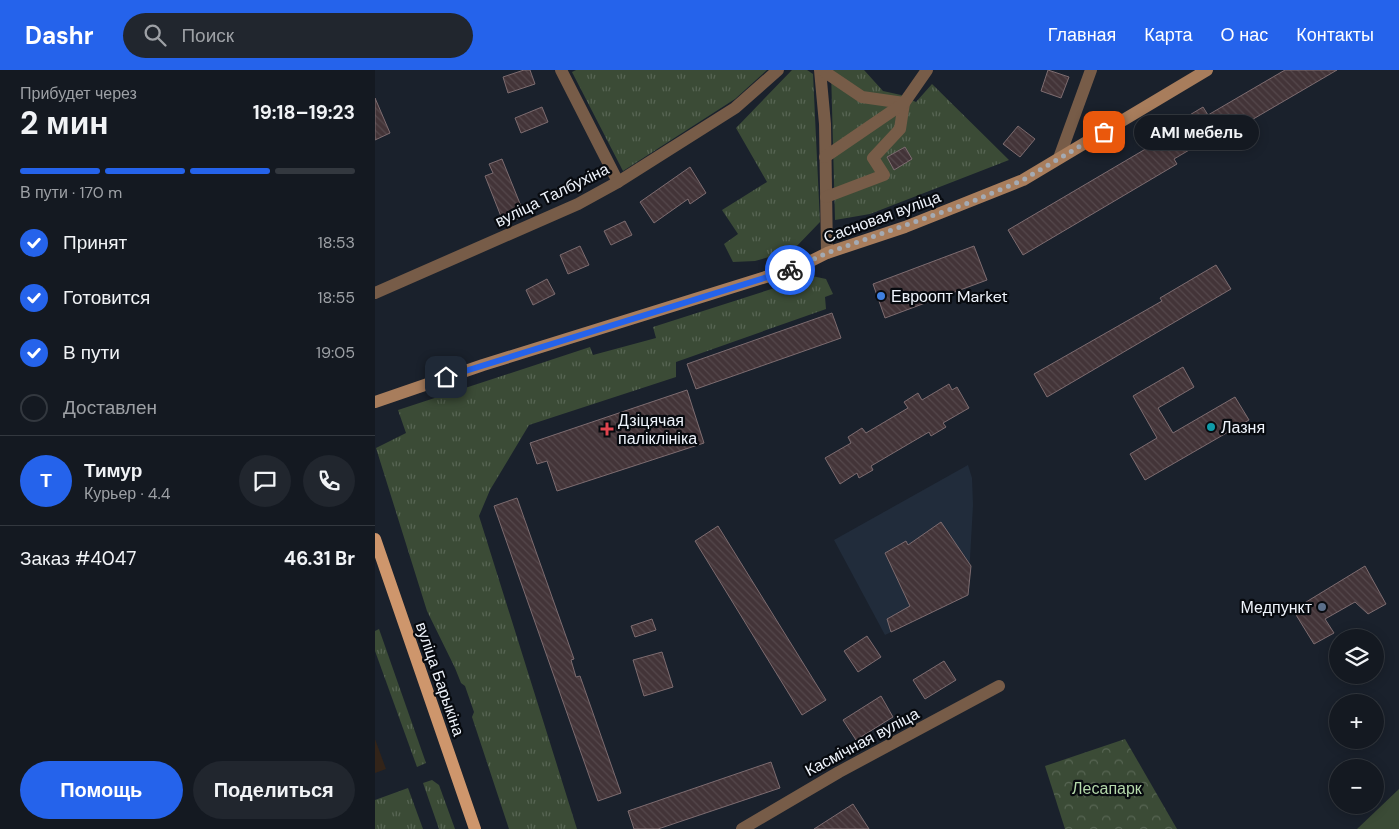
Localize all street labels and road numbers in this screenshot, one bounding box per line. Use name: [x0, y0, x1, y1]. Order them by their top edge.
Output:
street label: вуліца Талбухіна: [491, 158, 613, 232]
street label: Сасновая вуліца: [820, 186, 944, 248]
street label: вуліца Барыкіна: [411, 619, 469, 739]
street label: Касмічная вуліца: [801, 703, 923, 781]

